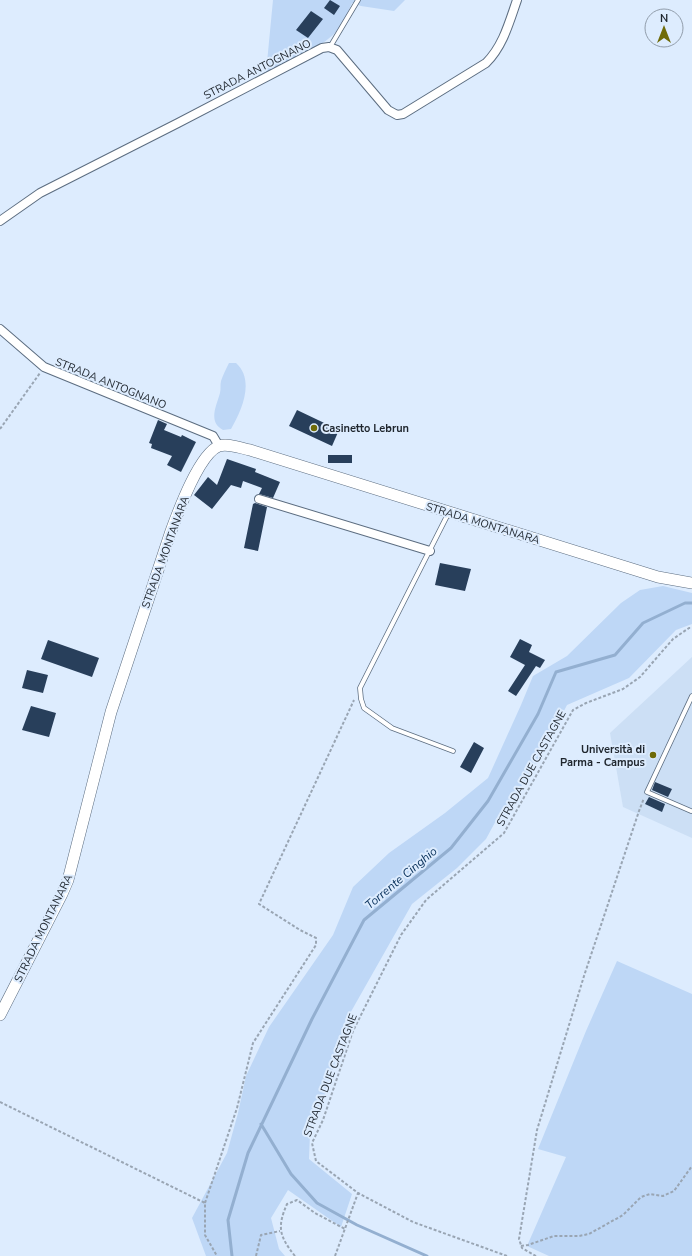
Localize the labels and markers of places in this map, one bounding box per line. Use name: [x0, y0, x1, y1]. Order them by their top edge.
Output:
place label: Casinetto Lebrun: [322, 421, 409, 436]
marker: Casinetto Lebrun: [309, 423, 319, 433]
place label: Università di Parma - Campus: [560, 742, 645, 770]
marker: Università di Parma - Campus: [648, 750, 658, 760]

